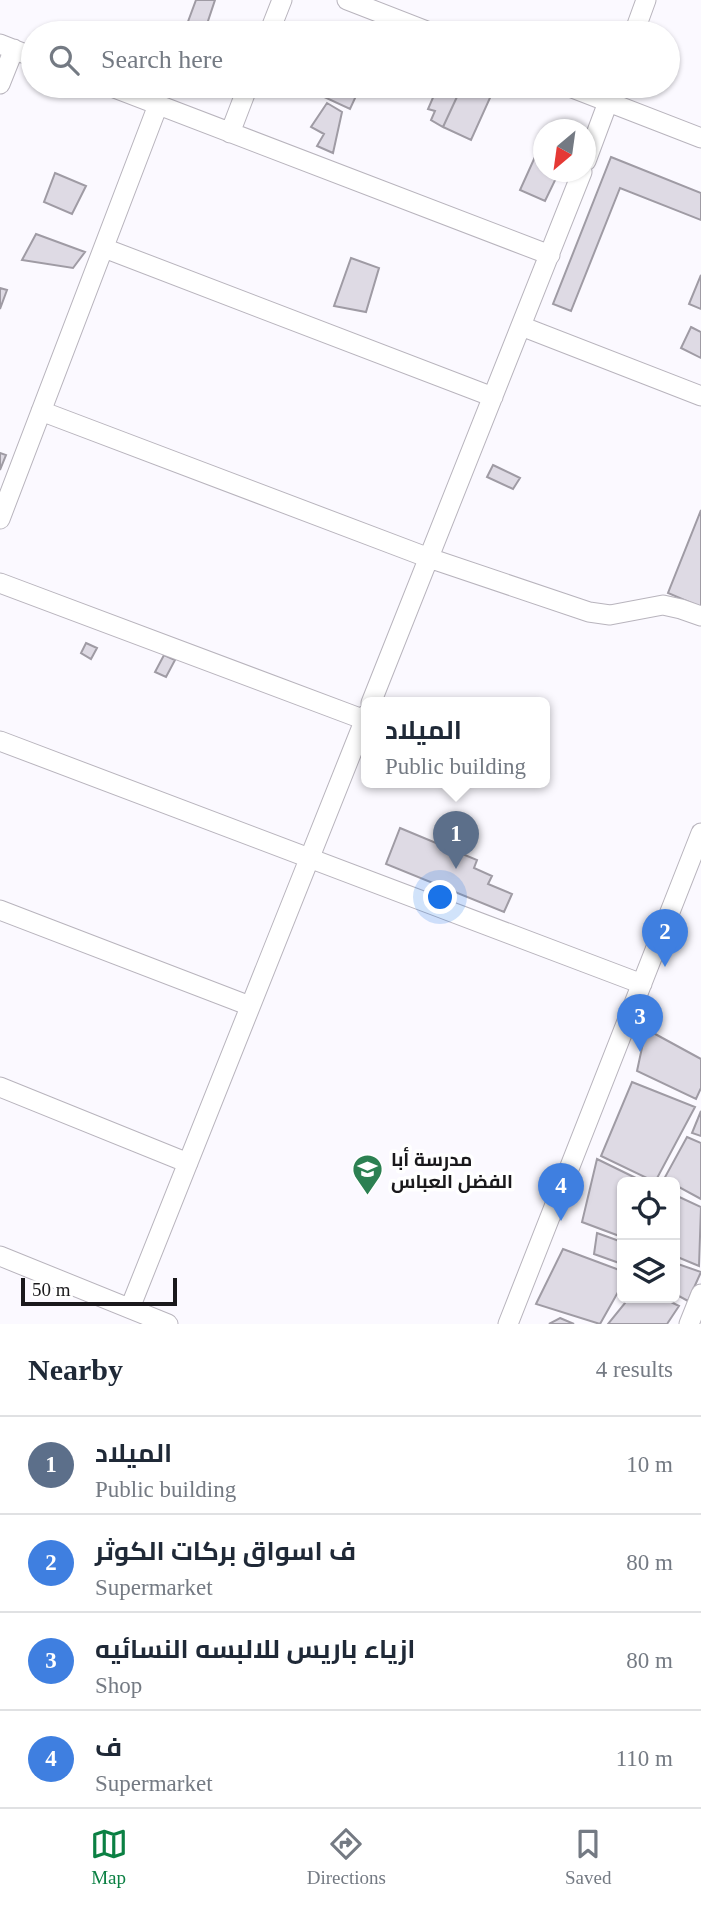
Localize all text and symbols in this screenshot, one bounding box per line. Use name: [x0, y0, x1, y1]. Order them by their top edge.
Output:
search box: [21, 21, 680, 98]
icon: search: [45, 41, 83, 79]
text: Search here: [101, 45, 223, 74]
north arrow: [533, 119, 596, 182]
popup: [361, 697, 550, 788]
text: الميلاد: [385, 716, 462, 745]
text: Public building: [385, 754, 526, 779]
pin: 1: [433, 811, 479, 869]
your location: [423, 880, 457, 914]
pin: 2: [642, 909, 688, 967]
pin: 3: [617, 994, 663, 1052]
place label: مدرسة أبا الفضل العباس: [391, 1146, 513, 1193]
school or university icon: مدرسة أبا الفضل العباس: [351, 1153, 385, 1197]
pin: 4: [538, 1163, 584, 1221]
map controls: [617, 1177, 680, 1303]
button: locate: [617, 1177, 680, 1240]
button: layers: [617, 1240, 680, 1303]
scale bar: [21, 1275, 177, 1307]
text: 50 m: [32, 1279, 71, 1300]
text: Nearby: [28, 1353, 123, 1386]
text: 4 results: [596, 1357, 673, 1382]
text: الميلاد: [95, 1439, 172, 1468]
text: 1: [45, 1452, 57, 1477]
text: 10 m: [626, 1452, 673, 1477]
text: Public building: [95, 1477, 236, 1502]
text: ف اسواق بركات الكوثر: [95, 1537, 356, 1566]
text: 2: [45, 1550, 57, 1575]
text: 80 m: [626, 1550, 673, 1575]
text: Supermarket: [95, 1575, 213, 1600]
text: ازياء باريس للالبسه النسائيه: [95, 1635, 415, 1664]
text: 3: [45, 1648, 57, 1673]
text: 80 m: [626, 1648, 673, 1673]
text: Shop: [95, 1673, 142, 1698]
text: ف: [95, 1733, 122, 1762]
text: 4: [45, 1746, 57, 1771]
text: 110 m: [616, 1746, 673, 1771]
text: Supermarket: [95, 1771, 213, 1796]
tab: Map: [90, 1825, 128, 1889]
tab: Directions: [307, 1825, 386, 1889]
tab: Saved: [565, 1825, 611, 1889]

